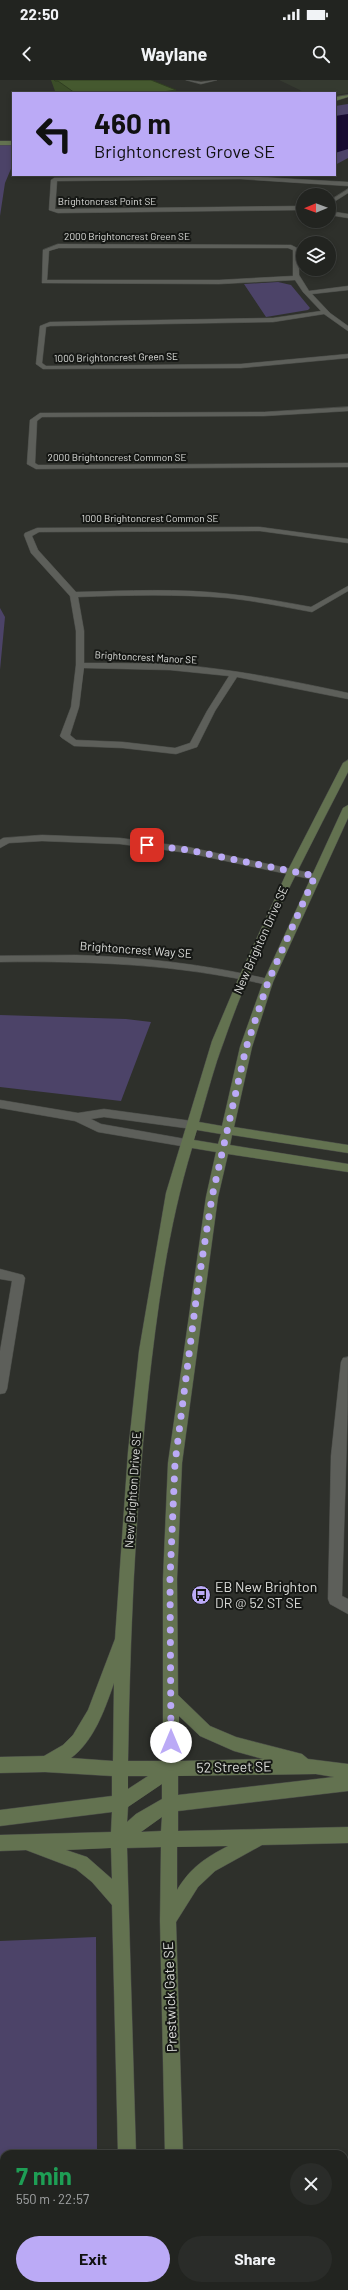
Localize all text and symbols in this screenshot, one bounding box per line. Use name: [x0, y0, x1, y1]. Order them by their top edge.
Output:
text: 22:50: [20, 5, 59, 23]
icon: back: [16, 43, 38, 65]
text: Waylane: [141, 43, 207, 65]
icon: search: [310, 43, 332, 65]
text: 460 m: [94, 106, 171, 140]
icon: left: [28, 108, 80, 160]
text: Brightoncrest Grove SE: [94, 140, 275, 162]
north arrow: [296, 188, 336, 228]
map controls: [296, 188, 336, 276]
street label: Brightoncrest Point SE: [58, 195, 156, 207]
street label: 2000 Brightoncrest Green SE: [64, 230, 190, 242]
button: layers: [296, 236, 336, 276]
street label: 1000 Brightoncrest Green SE: [54, 350, 178, 364]
street label: 2000 Brightoncrest Common SE: [48, 451, 186, 463]
street label: 1000 Brightoncrest Common SE: [81, 512, 219, 524]
street label: Brightoncrest Manor SE: [95, 648, 197, 666]
pin: [130, 828, 164, 862]
icon: arrive: [136, 834, 158, 856]
street label: New Brighton Drive SE: [230, 884, 290, 996]
street label: Brightoncrest Way SE: [79, 938, 193, 960]
street label: New Brighton Drive SE: [121, 1431, 143, 1548]
place label: EB New Brighton DR @ 52 ST SE: [215, 1578, 317, 1611]
bus stop icon: EB New Brighton DR @ 52 ST SE: [190, 1584, 212, 1606]
position arrow: [150, 1721, 192, 1763]
street label: 52 Street SE: [196, 1757, 272, 1776]
street label: Prestwick Gate SE: [159, 1941, 180, 2053]
text: 7 min: [16, 2161, 72, 2190]
button: close: [290, 2163, 332, 2205]
text: 550 m · 22:57: [16, 2191, 89, 2207]
button: Exit: [16, 2236, 170, 2282]
button: Share: [178, 2236, 332, 2282]

